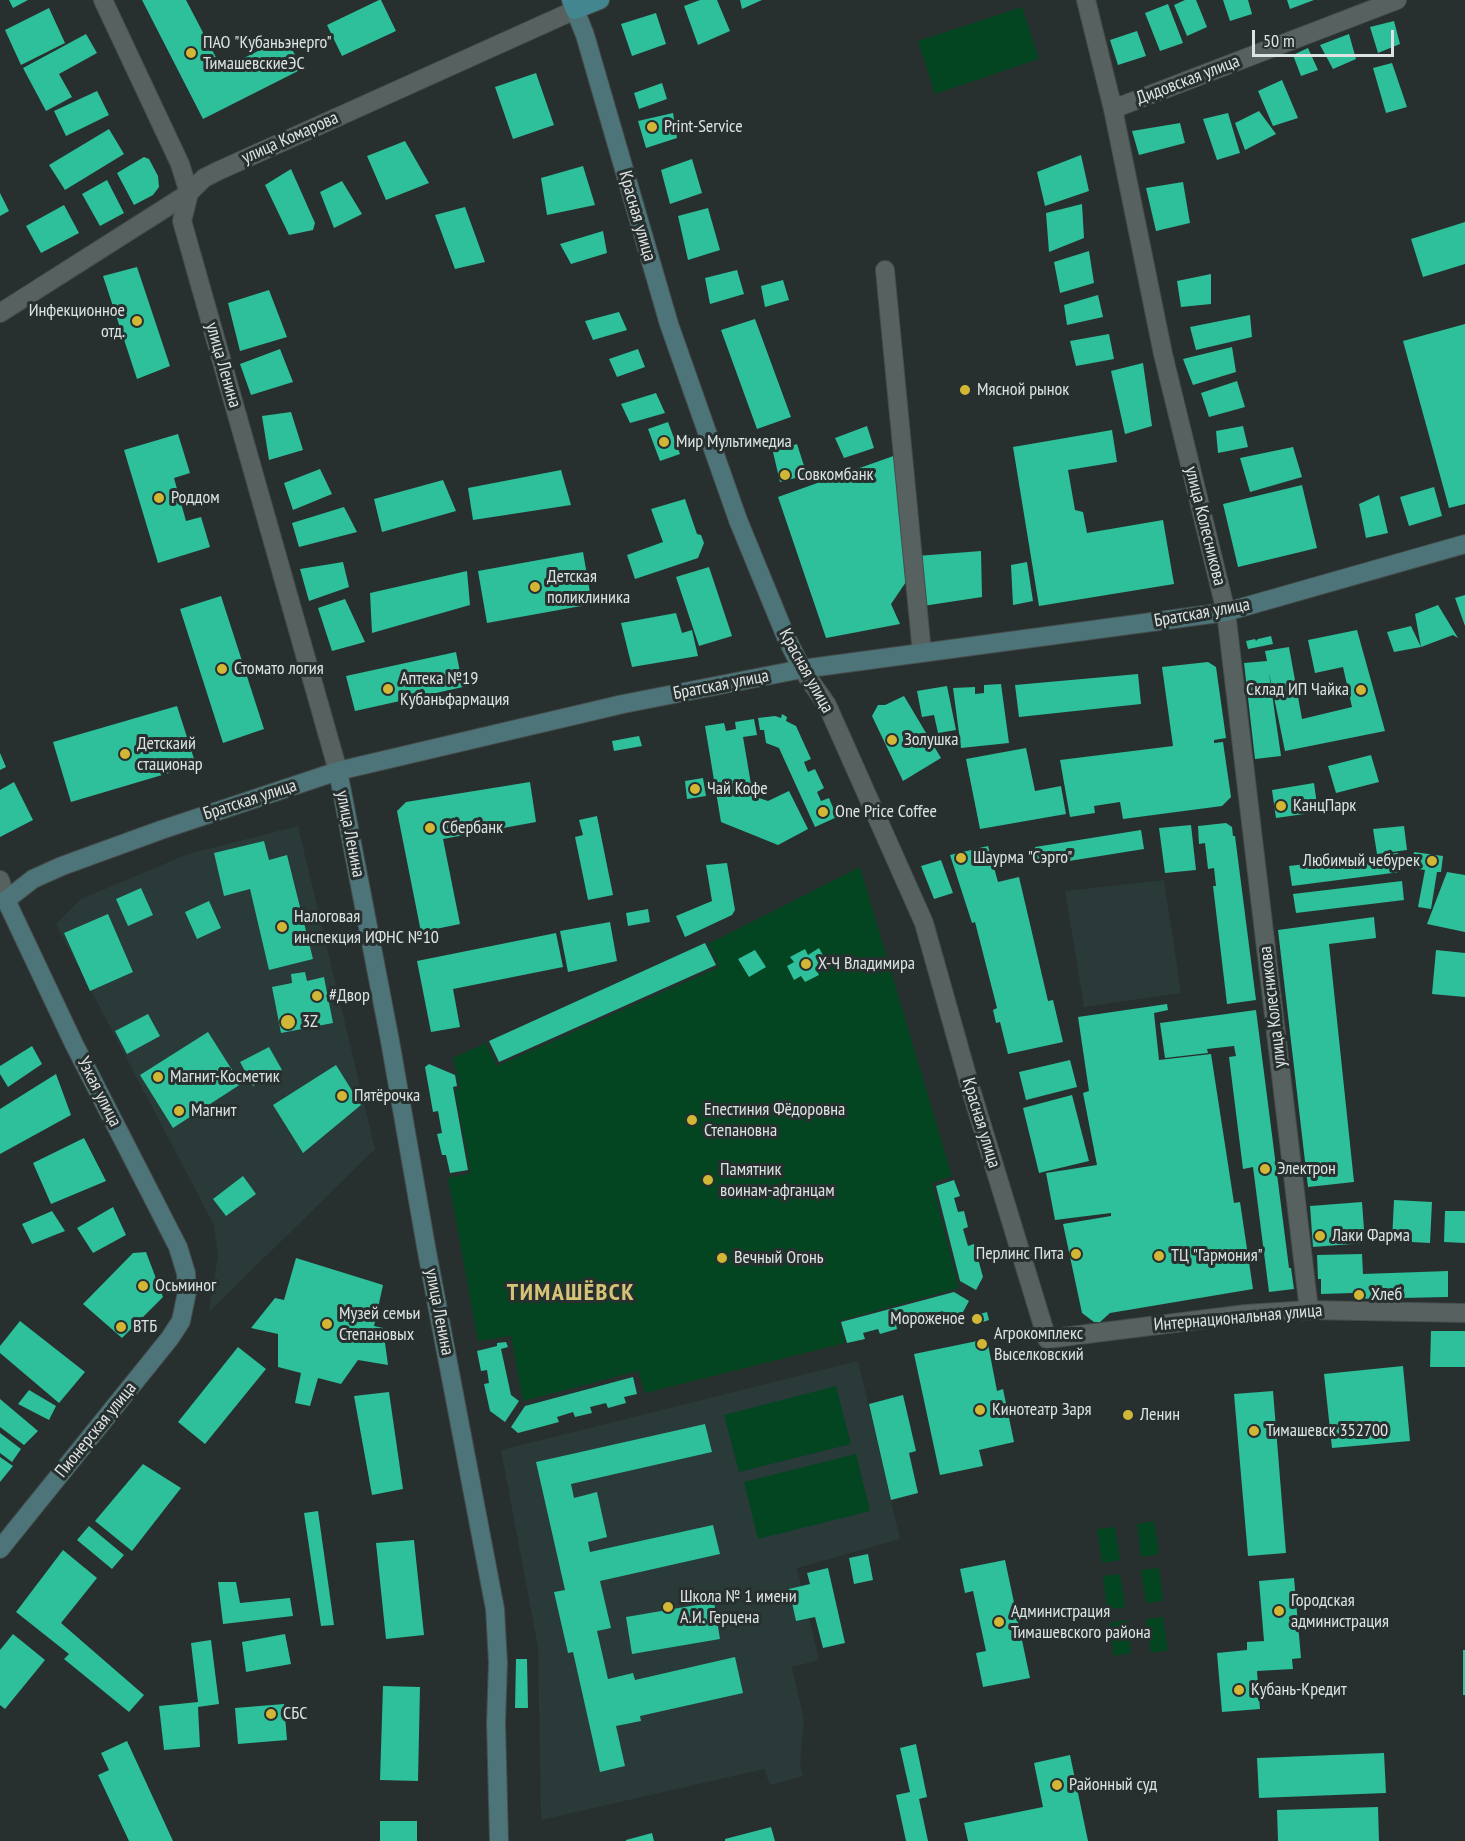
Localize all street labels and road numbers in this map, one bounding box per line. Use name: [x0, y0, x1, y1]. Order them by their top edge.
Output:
street label: Дидовская улица: [1133, 50, 1243, 110]
street label: улица Комарова: [238, 107, 342, 169]
street label: Красная улица: [614, 168, 660, 264]
street label: улица Ленина: [200, 320, 246, 410]
street label: улица Колесникова: [1180, 464, 1230, 588]
street label: Братская улица: [1152, 594, 1252, 632]
street label: Красная улица: [774, 625, 838, 717]
street label: Братская улица: [671, 665, 771, 705]
street label: Братская улица: [201, 775, 299, 825]
street label: улица Ленина: [331, 789, 369, 879]
street label: улица Колесникова: [1255, 945, 1291, 1069]
street label: Узкая улица: [72, 1053, 126, 1131]
street label: Красная улица: [957, 1075, 1005, 1171]
street label: улица Ленина: [420, 1267, 458, 1357]
street label: Интернациональная улица: [1153, 1300, 1323, 1336]
street label: Пионерская улица: [51, 1378, 141, 1482]

